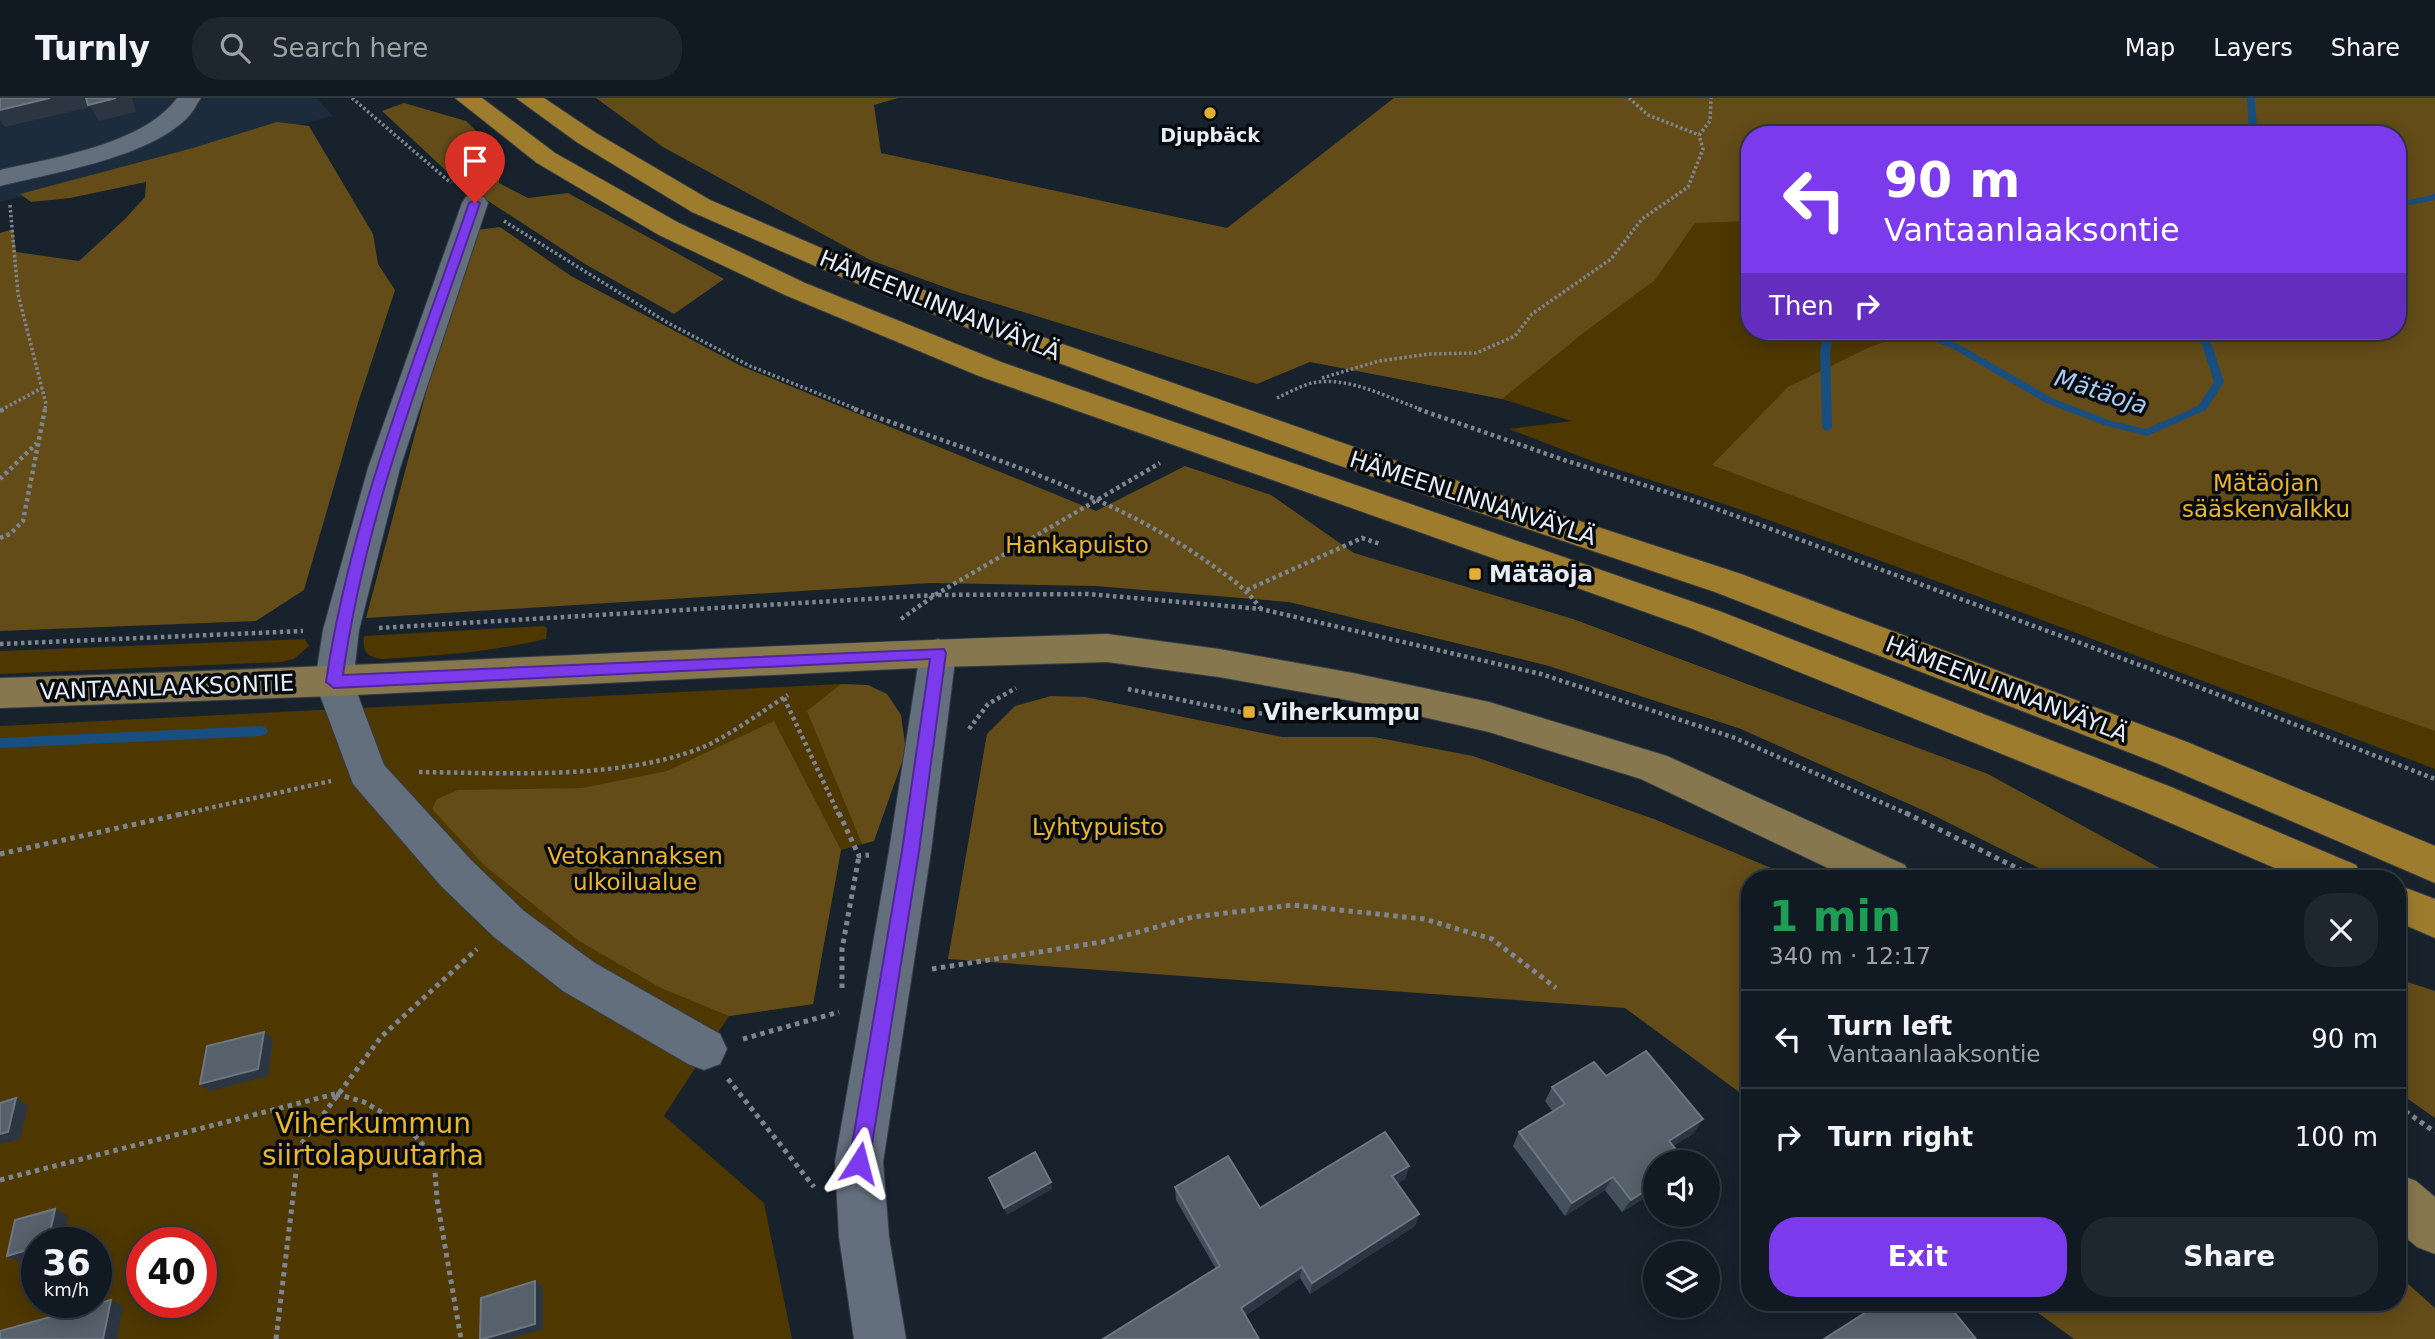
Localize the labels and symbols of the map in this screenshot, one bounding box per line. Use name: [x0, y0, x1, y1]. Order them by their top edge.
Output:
marker: Djupbäck: [1202, 105, 1218, 121]
place label: Djupbäck: [1160, 124, 1260, 146]
pin: [445, 131, 505, 203]
street label: HÄMEENLINNANVÄYLÄ: [816, 244, 1065, 365]
water label: Mätäoja: [2051, 364, 2151, 420]
street label: HÄMEENLINNANVÄYLÄ: [1347, 445, 1600, 550]
park label: Mätäojan sääskenvalkku: [2182, 470, 2350, 522]
park label: Hankapuisto: [1005, 532, 1149, 558]
place label: Mätäoja: [1489, 561, 1593, 587]
marker: Mätäoja: [1467, 566, 1483, 582]
street label: HÄMEENLINNANVÄYLÄ: [1882, 630, 2132, 747]
street label: VANTAANLAAKSONTIE: [39, 670, 295, 704]
place label: Viherkumpu: [1263, 699, 1420, 725]
marker: Viherkumpu: [1241, 704, 1257, 720]
park label: Lyhtypuisto: [1032, 814, 1164, 840]
park label: Vetokannaksen ulkoilualue: [547, 843, 723, 895]
park label: Viherkummun siirtolapuutarha: [262, 1107, 484, 1172]
position arrow: [822, 1126, 896, 1200]
speed limit sign: 40: [126, 1227, 217, 1318]

